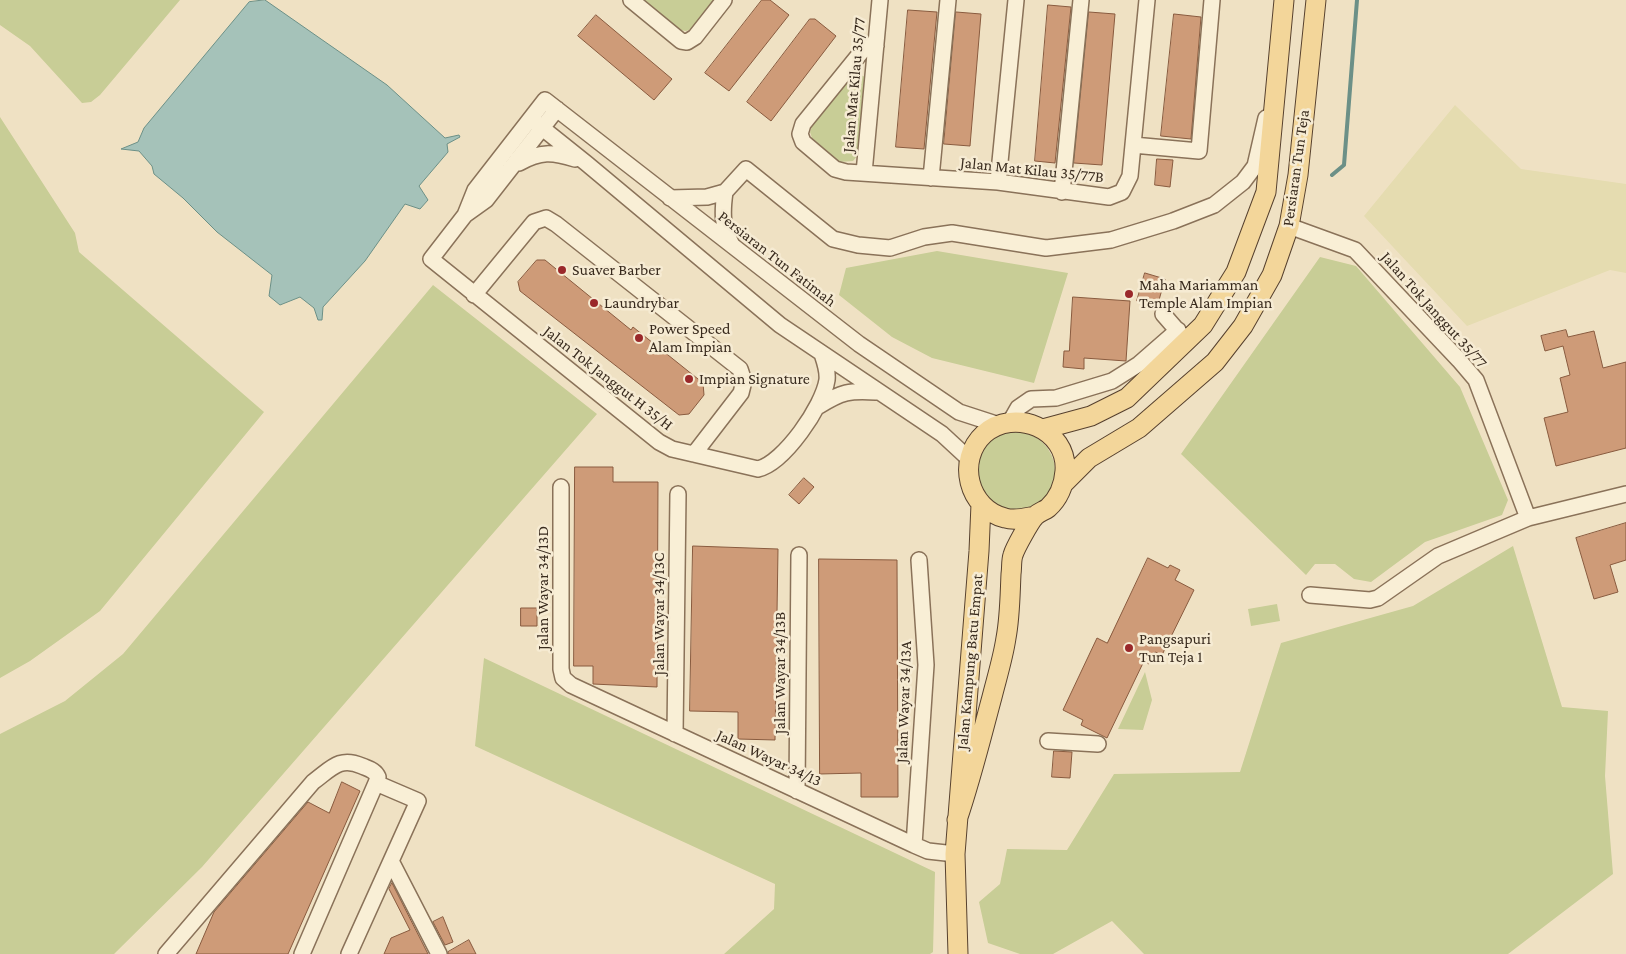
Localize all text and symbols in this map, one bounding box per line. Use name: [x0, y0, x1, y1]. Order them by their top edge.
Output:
street label: Jalan Mat Kilau 35/77: [839, 17, 869, 153]
street label: Persiaran Tun Teja: [1278, 108, 1314, 228]
street label: Jalan Mat Kilau 35/77B: [959, 153, 1105, 187]
street label: Persiaran Tun Fatimah: [714, 207, 840, 311]
street label: Jalan Tok Janggut 35/77: [1377, 248, 1491, 372]
place label: Suaver Barber: [572, 260, 661, 280]
marker: Suaver Barber: [556, 264, 568, 276]
place label: Maha Mariamman Temple Alam Impian: [1139, 275, 1272, 313]
marker: Maha Mariamman Temple Alam Impian: [1123, 288, 1135, 300]
place label: Laundrybar: [604, 293, 679, 313]
marker: Laundrybar: [588, 297, 600, 309]
place label: Power Speed Alam Impian: [649, 319, 732, 357]
street label: Jalan Tok Janggut H 35/H: [539, 321, 677, 435]
marker: Power Speed Alam Impian: [633, 332, 645, 344]
place label: Impian Signature: [699, 369, 810, 389]
marker: Impian Signature: [683, 373, 695, 385]
street label: Jalan Wayar 34/13D: [533, 526, 553, 650]
street label: Jalan Wayar 34/13C: [649, 553, 669, 675]
street label: Jalan Kampung Batu Empat: [953, 573, 987, 751]
street label: Jalan Wayar 34/13B: [770, 612, 790, 734]
place label: Pangsapuri Tun Teja 1: [1139, 629, 1211, 667]
street label: Jalan Wayar 34/13A: [892, 640, 916, 764]
marker: Pangsapuri Tun Teja 1: [1123, 642, 1135, 654]
street label: Jalan Wayar 34/13: [713, 725, 825, 791]

